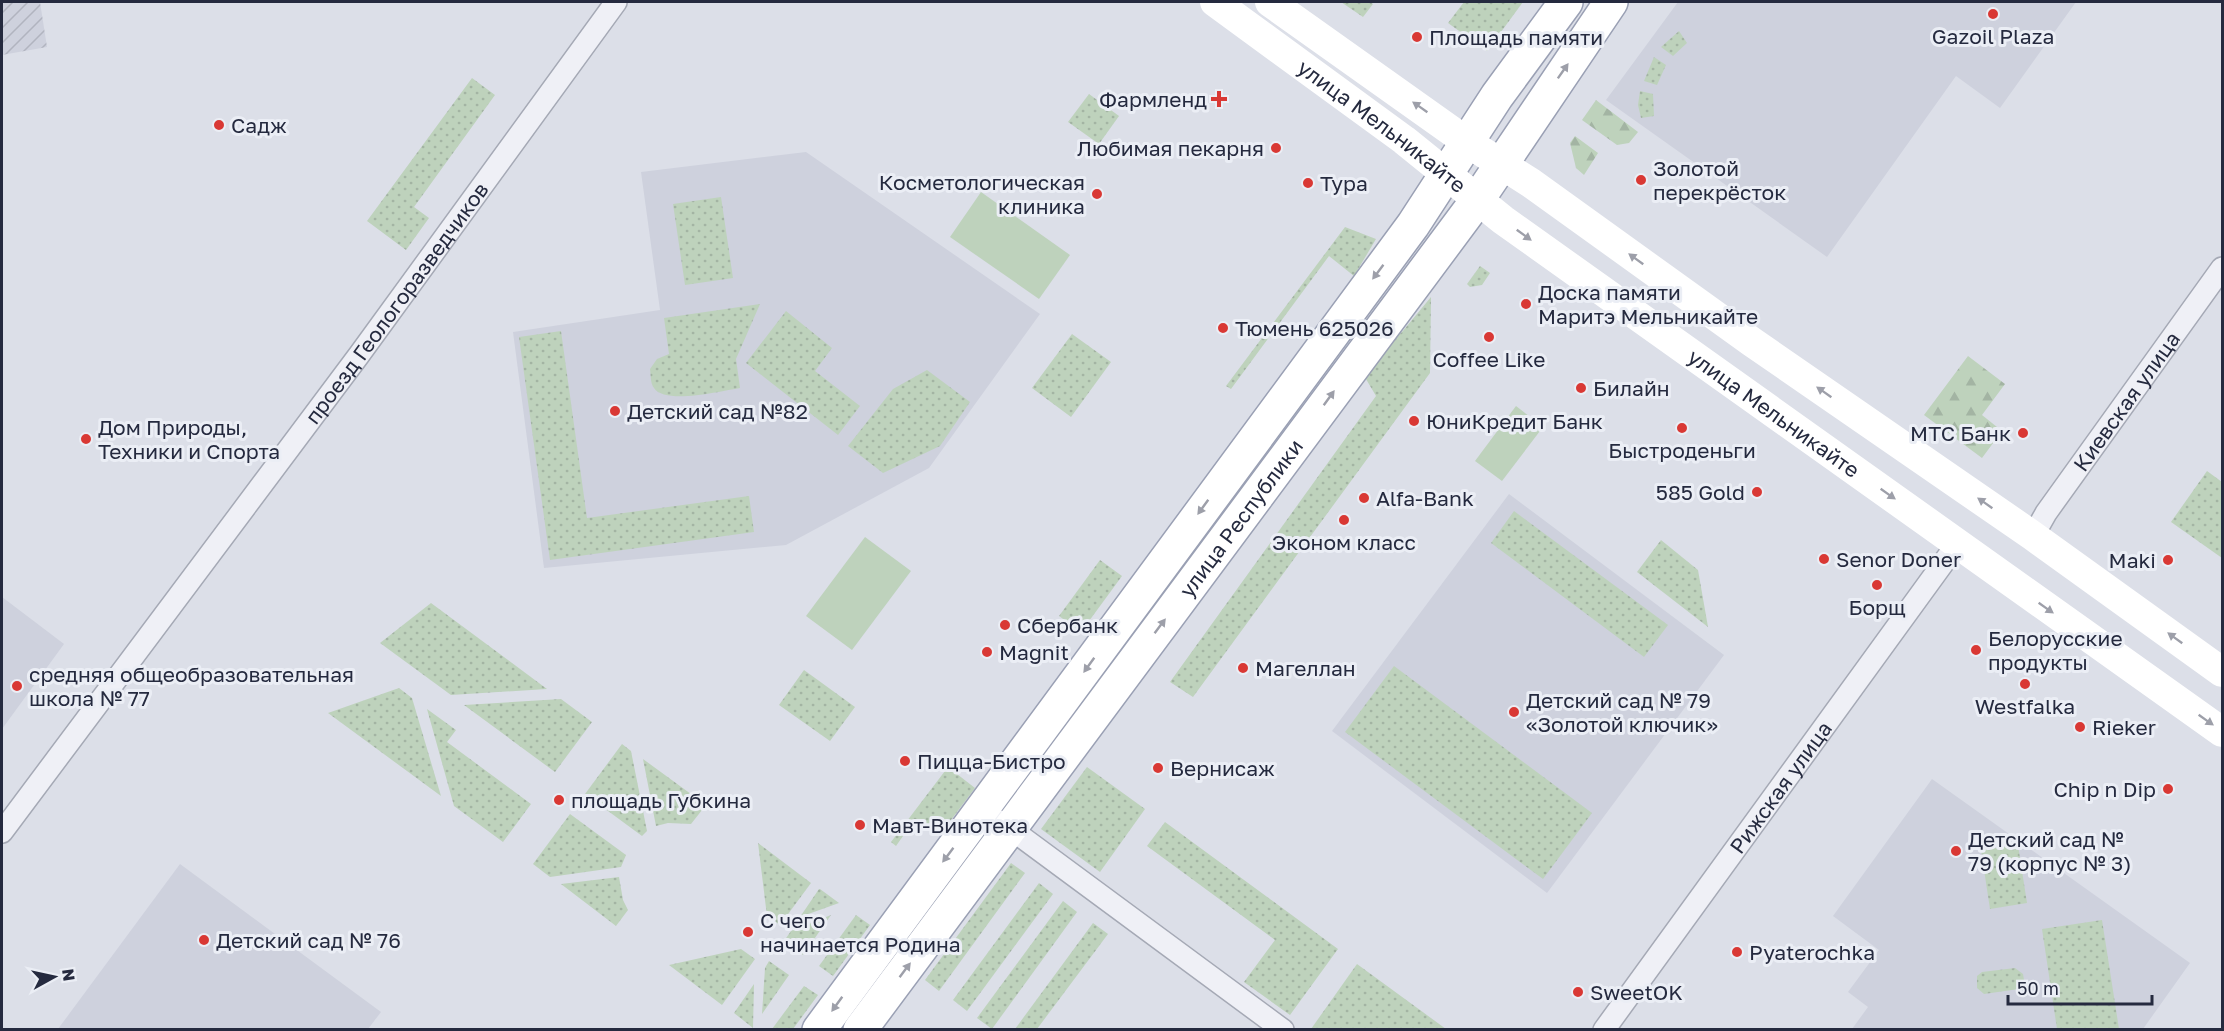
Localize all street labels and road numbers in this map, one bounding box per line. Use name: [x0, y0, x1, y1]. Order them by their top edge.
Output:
street label: улица Мельникайте: [1293, 54, 1472, 198]
street label: проезд Геологоразведчиков: [299, 177, 494, 429]
street label: Киевская улица: [2067, 326, 2185, 476]
street label: улица Мельникайте: [1683, 343, 1865, 483]
street label: улица Республики: [1173, 434, 1308, 602]
street label: Рижская улица: [1724, 716, 1837, 858]

